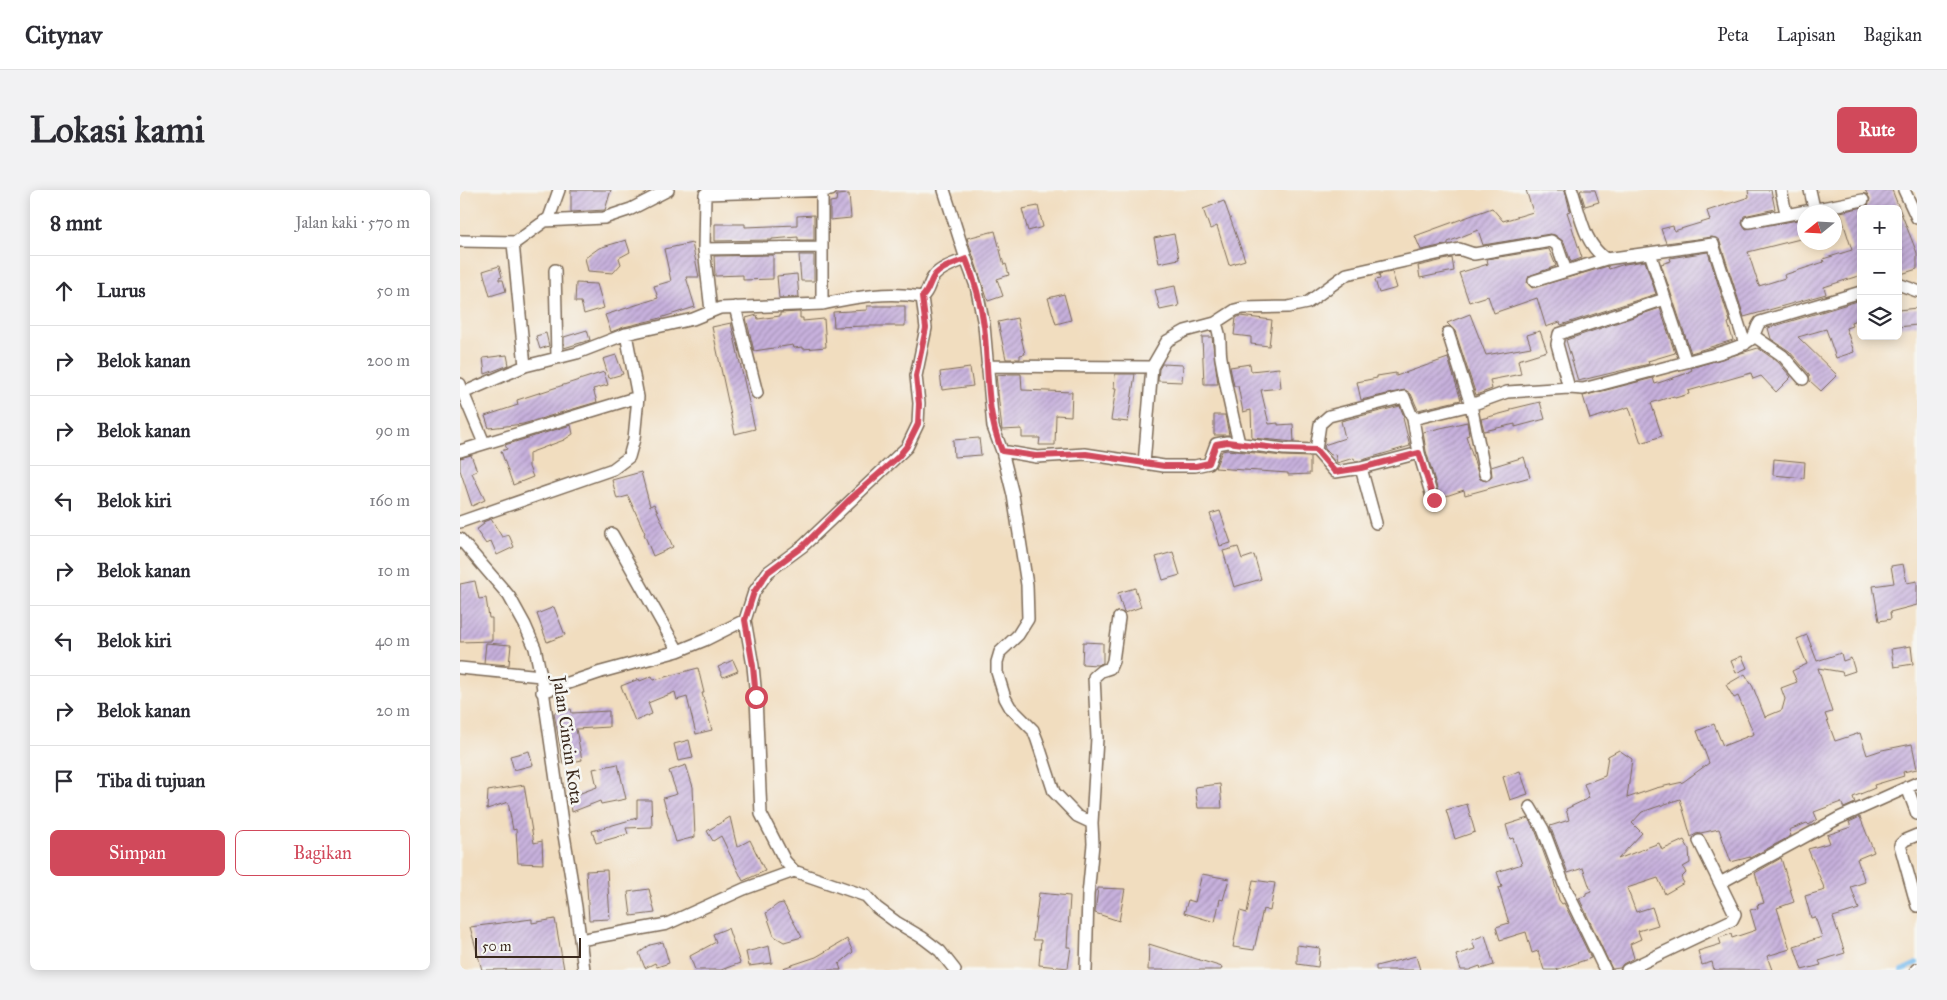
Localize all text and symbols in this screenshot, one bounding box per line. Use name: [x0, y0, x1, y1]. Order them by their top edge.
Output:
text: Citynav: [25, 20, 102, 50]
text: Peta: [1717, 24, 1749, 46]
text: Lapisan: [1777, 24, 1835, 46]
text: Bagikan: [1863, 24, 1922, 46]
button: Rute: [1837, 107, 1917, 153]
text: Lokasi kami: [30, 109, 205, 152]
north arrow: [1797, 205, 1842, 250]
map controls: [1857, 205, 1902, 340]
button: +: [1857, 205, 1902, 250]
text: 8 mnt: [50, 210, 102, 236]
text: Jalan kaki · 570 m: [295, 213, 410, 232]
button: −: [1857, 250, 1902, 295]
icon: ahead: [50, 277, 78, 305]
text: Lurus: [97, 279, 145, 302]
text: 50 m: [376, 281, 410, 300]
button: layers: [1857, 295, 1902, 340]
icon: right: [50, 347, 78, 375]
text: Belok kanan: [97, 349, 191, 372]
text: 200 m: [367, 351, 410, 370]
icon: right: [50, 417, 78, 445]
text: Belok kanan: [97, 419, 191, 442]
text: 90 m: [375, 421, 410, 440]
icon: left: [50, 487, 78, 515]
text: Belok kiri: [97, 489, 171, 512]
route end: [1423, 489, 1446, 512]
text: 160 m: [369, 491, 410, 510]
icon: right: [50, 557, 78, 585]
text: Belok kanan: [97, 559, 191, 582]
text: 10 m: [378, 561, 410, 580]
icon: left: [50, 627, 78, 655]
text: Belok kiri: [97, 629, 171, 652]
text: 40 m: [375, 631, 410, 650]
street label: Jalan Cincin Kota: [547, 672, 588, 806]
route start: [745, 686, 768, 709]
icon: right: [50, 697, 78, 725]
text: Belok kanan: [97, 699, 191, 722]
text: 20 m: [376, 701, 410, 720]
icon: arrive: [50, 767, 78, 795]
text: Tiba di tujuan: [97, 769, 205, 792]
button: Simpan: [50, 830, 225, 876]
button: Bagikan: [235, 830, 410, 876]
scale bar: [475, 935, 581, 958]
text: 50 m: [482, 938, 511, 955]

